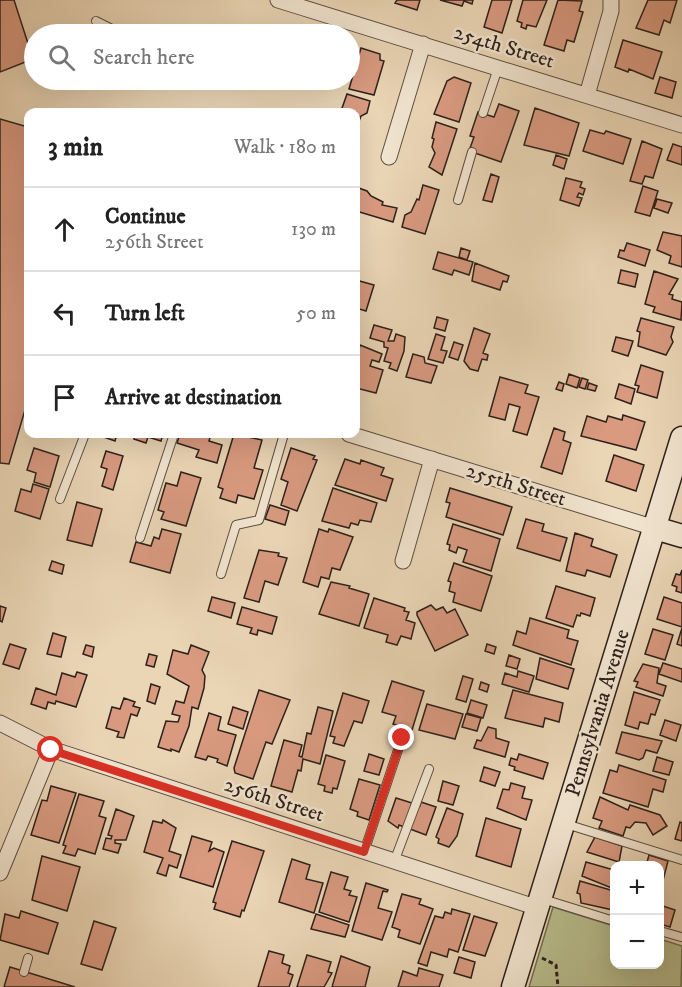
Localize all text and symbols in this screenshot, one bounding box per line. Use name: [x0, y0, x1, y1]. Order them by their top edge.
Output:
street label: 254th Street: [451, 19, 558, 75]
search box: [24, 24, 360, 90]
icon: search: [45, 41, 78, 74]
text: Search here: [93, 44, 195, 71]
text: 3 min: [48, 131, 103, 164]
text: Walk · 180 m: [234, 135, 336, 160]
text: Continue: [105, 203, 186, 230]
icon: ahead: [48, 213, 81, 246]
text: 130 m: [291, 217, 336, 242]
text: 256th Street: [105, 230, 204, 255]
icon: left: [48, 297, 81, 330]
text: Turn left: [105, 300, 185, 327]
text: 50 m: [296, 301, 336, 326]
icon: arrive: [48, 381, 81, 414]
text: Arrive at destination: [105, 384, 282, 411]
street label: 255th Street: [463, 458, 569, 513]
street label: Pennsylvania Avenue: [560, 626, 636, 800]
route end: [388, 724, 414, 750]
route start: [37, 736, 63, 762]
street label: 256th Street: [221, 772, 327, 828]
map controls: [610, 861, 664, 969]
button: +: [610, 861, 664, 915]
button: −: [610, 915, 664, 969]

